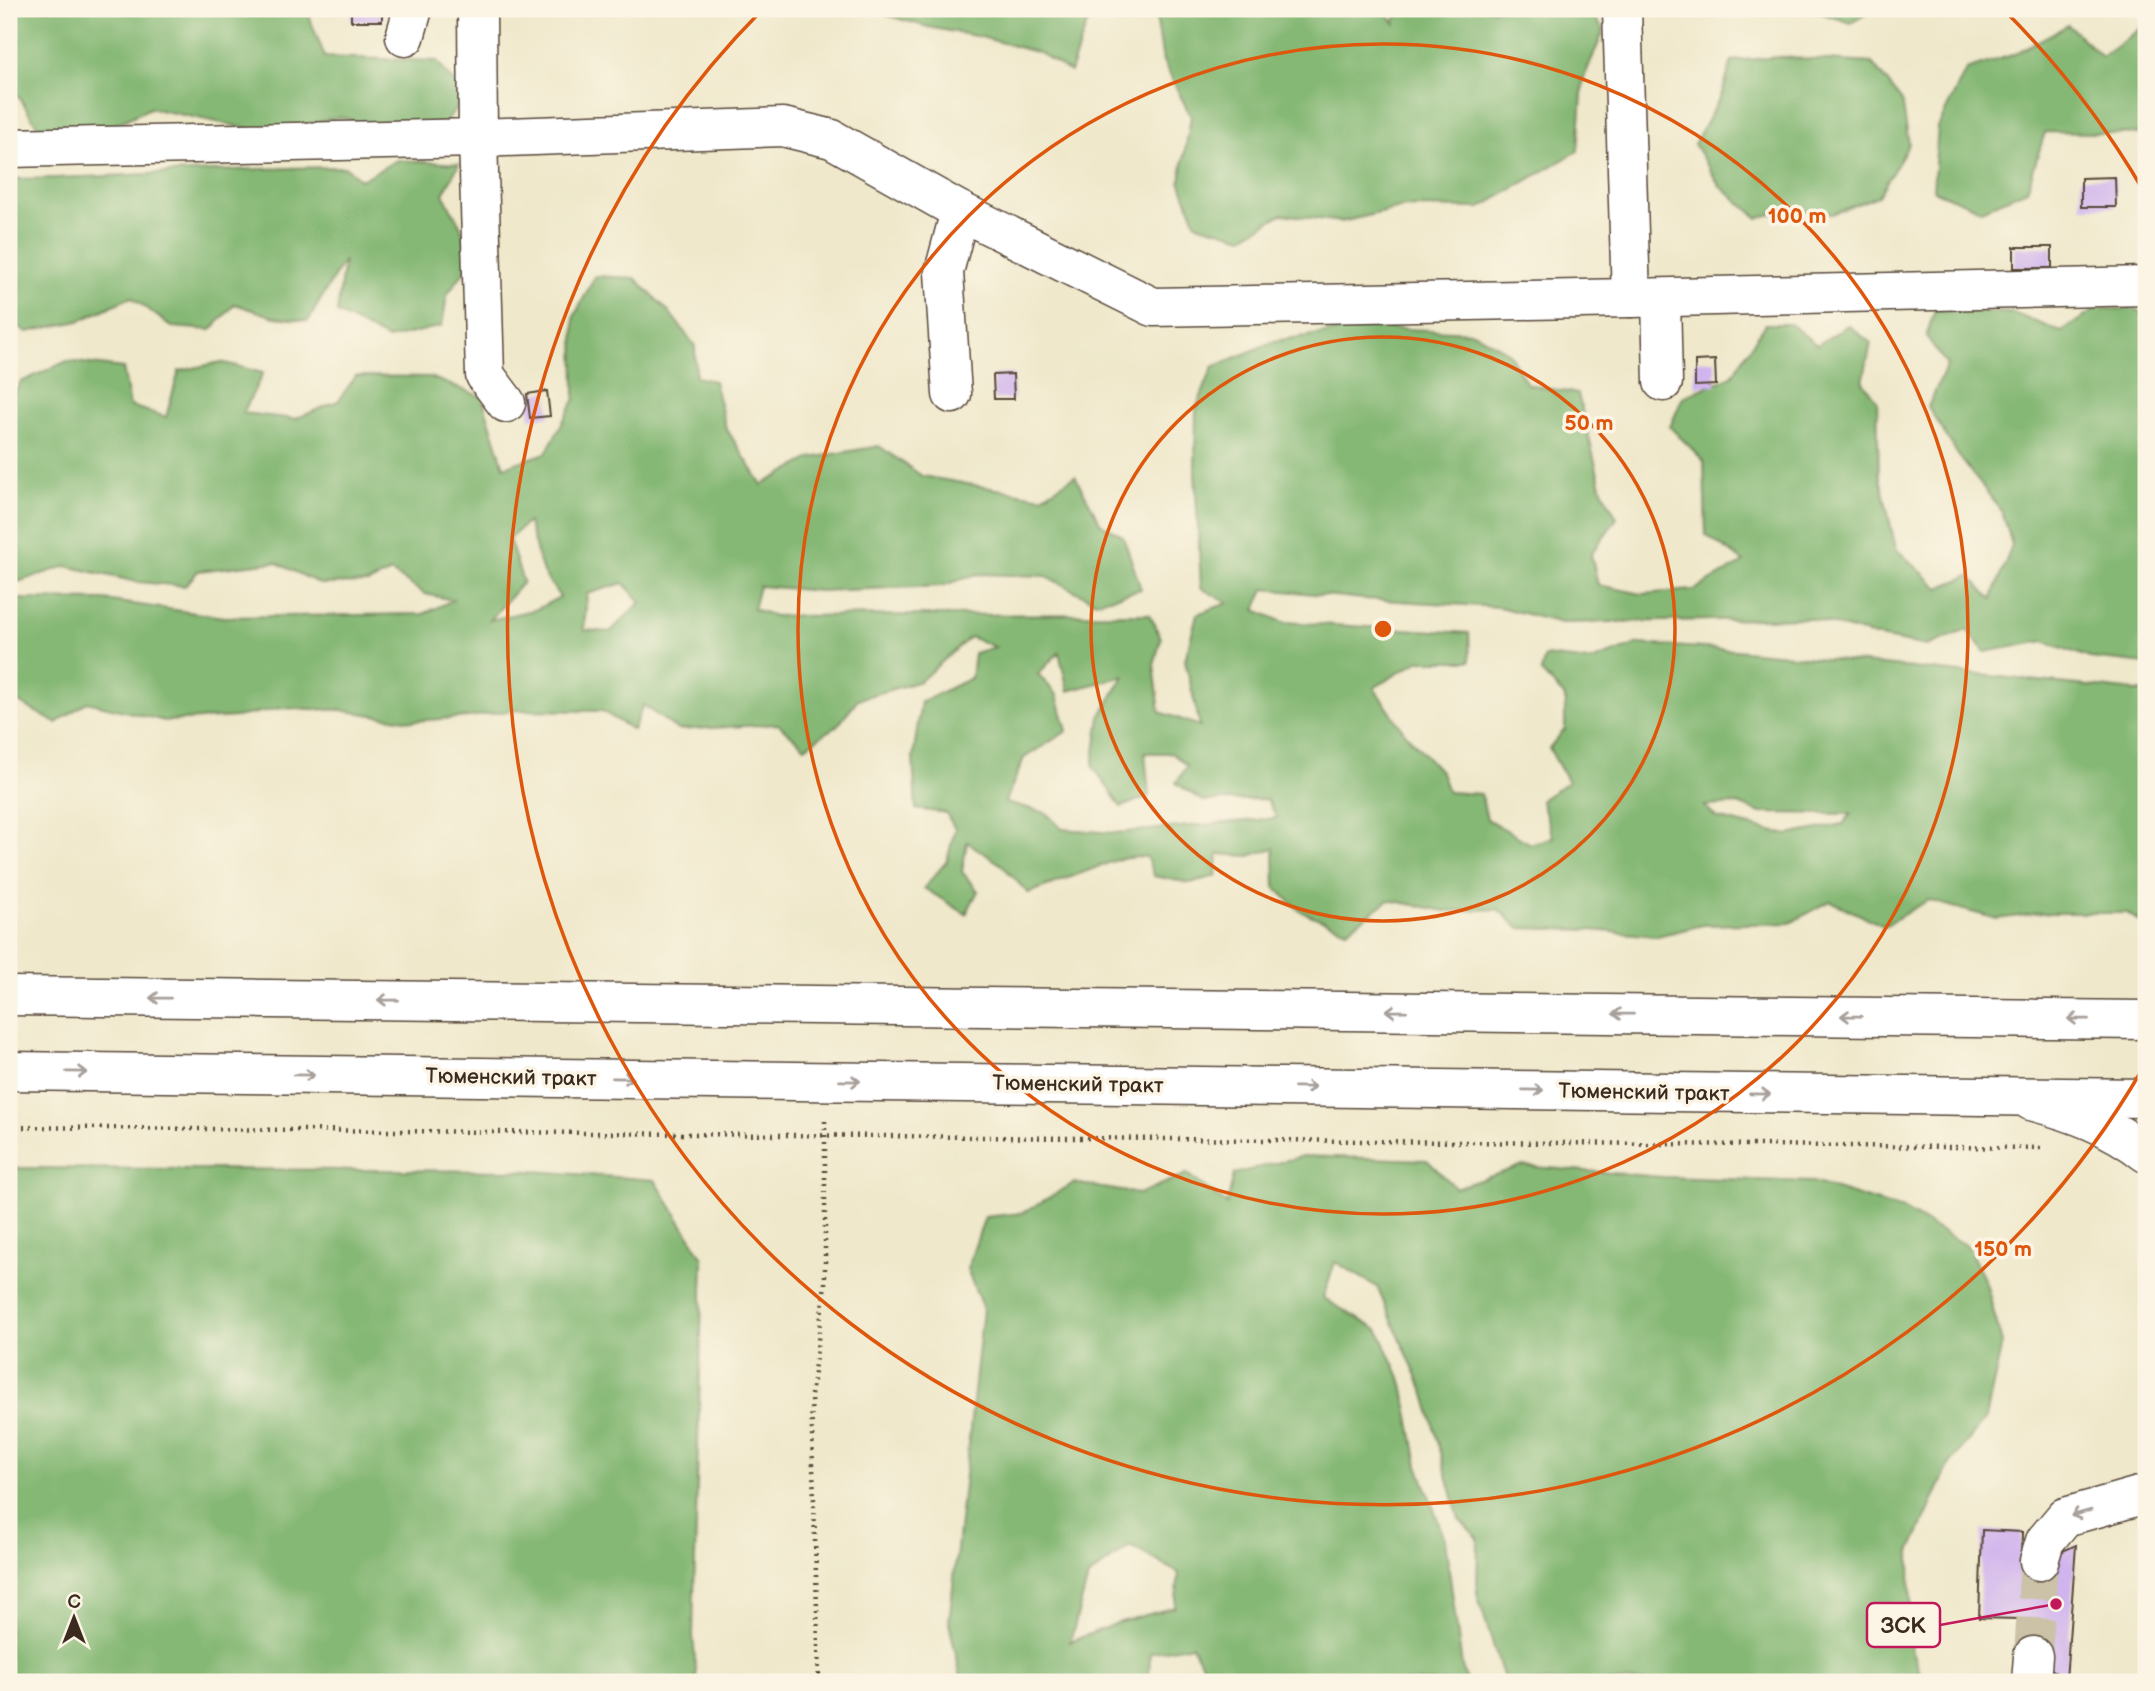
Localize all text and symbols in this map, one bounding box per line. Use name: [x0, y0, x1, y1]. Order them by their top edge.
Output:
text: 100 m: [1768, 204, 1826, 229]
text: 50 m: [1565, 411, 1613, 436]
centre of rings: [1371, 617, 1395, 641]
one-way arrow: [149, 991, 172, 1005]
one-way arrow: [377, 993, 400, 1007]
one-way arrow: [1384, 1004, 1407, 1018]
one-way arrow: [1612, 1007, 1635, 1020]
one-way arrow: [1839, 1010, 1862, 1023]
one-way arrow: [2067, 1013, 2090, 1026]
street label: Тюменский тракт: [425, 1064, 597, 1091]
one-way arrow: [65, 1065, 88, 1079]
one-way arrow: [293, 1068, 316, 1082]
street label: Тюменский тракт: [992, 1071, 1164, 1098]
one-way arrow: [611, 1072, 634, 1085]
one-way arrow: [839, 1074, 862, 1088]
street label: Тюменский тракт: [1558, 1079, 1730, 1106]
one-way arrow: [1293, 1080, 1316, 1094]
one-way arrow: [1521, 1083, 1544, 1097]
one-way arrow: [1748, 1087, 1771, 1100]
text: 150 m: [1974, 1237, 2032, 1262]
one-way arrow: [2070, 1507, 2092, 1520]
north arrow: [38, 1582, 108, 1652]
text: С: [67, 1591, 81, 1614]
callout: ЗСК: [1867, 1603, 1940, 1647]
text: ЗСК: [1880, 1612, 1926, 1640]

